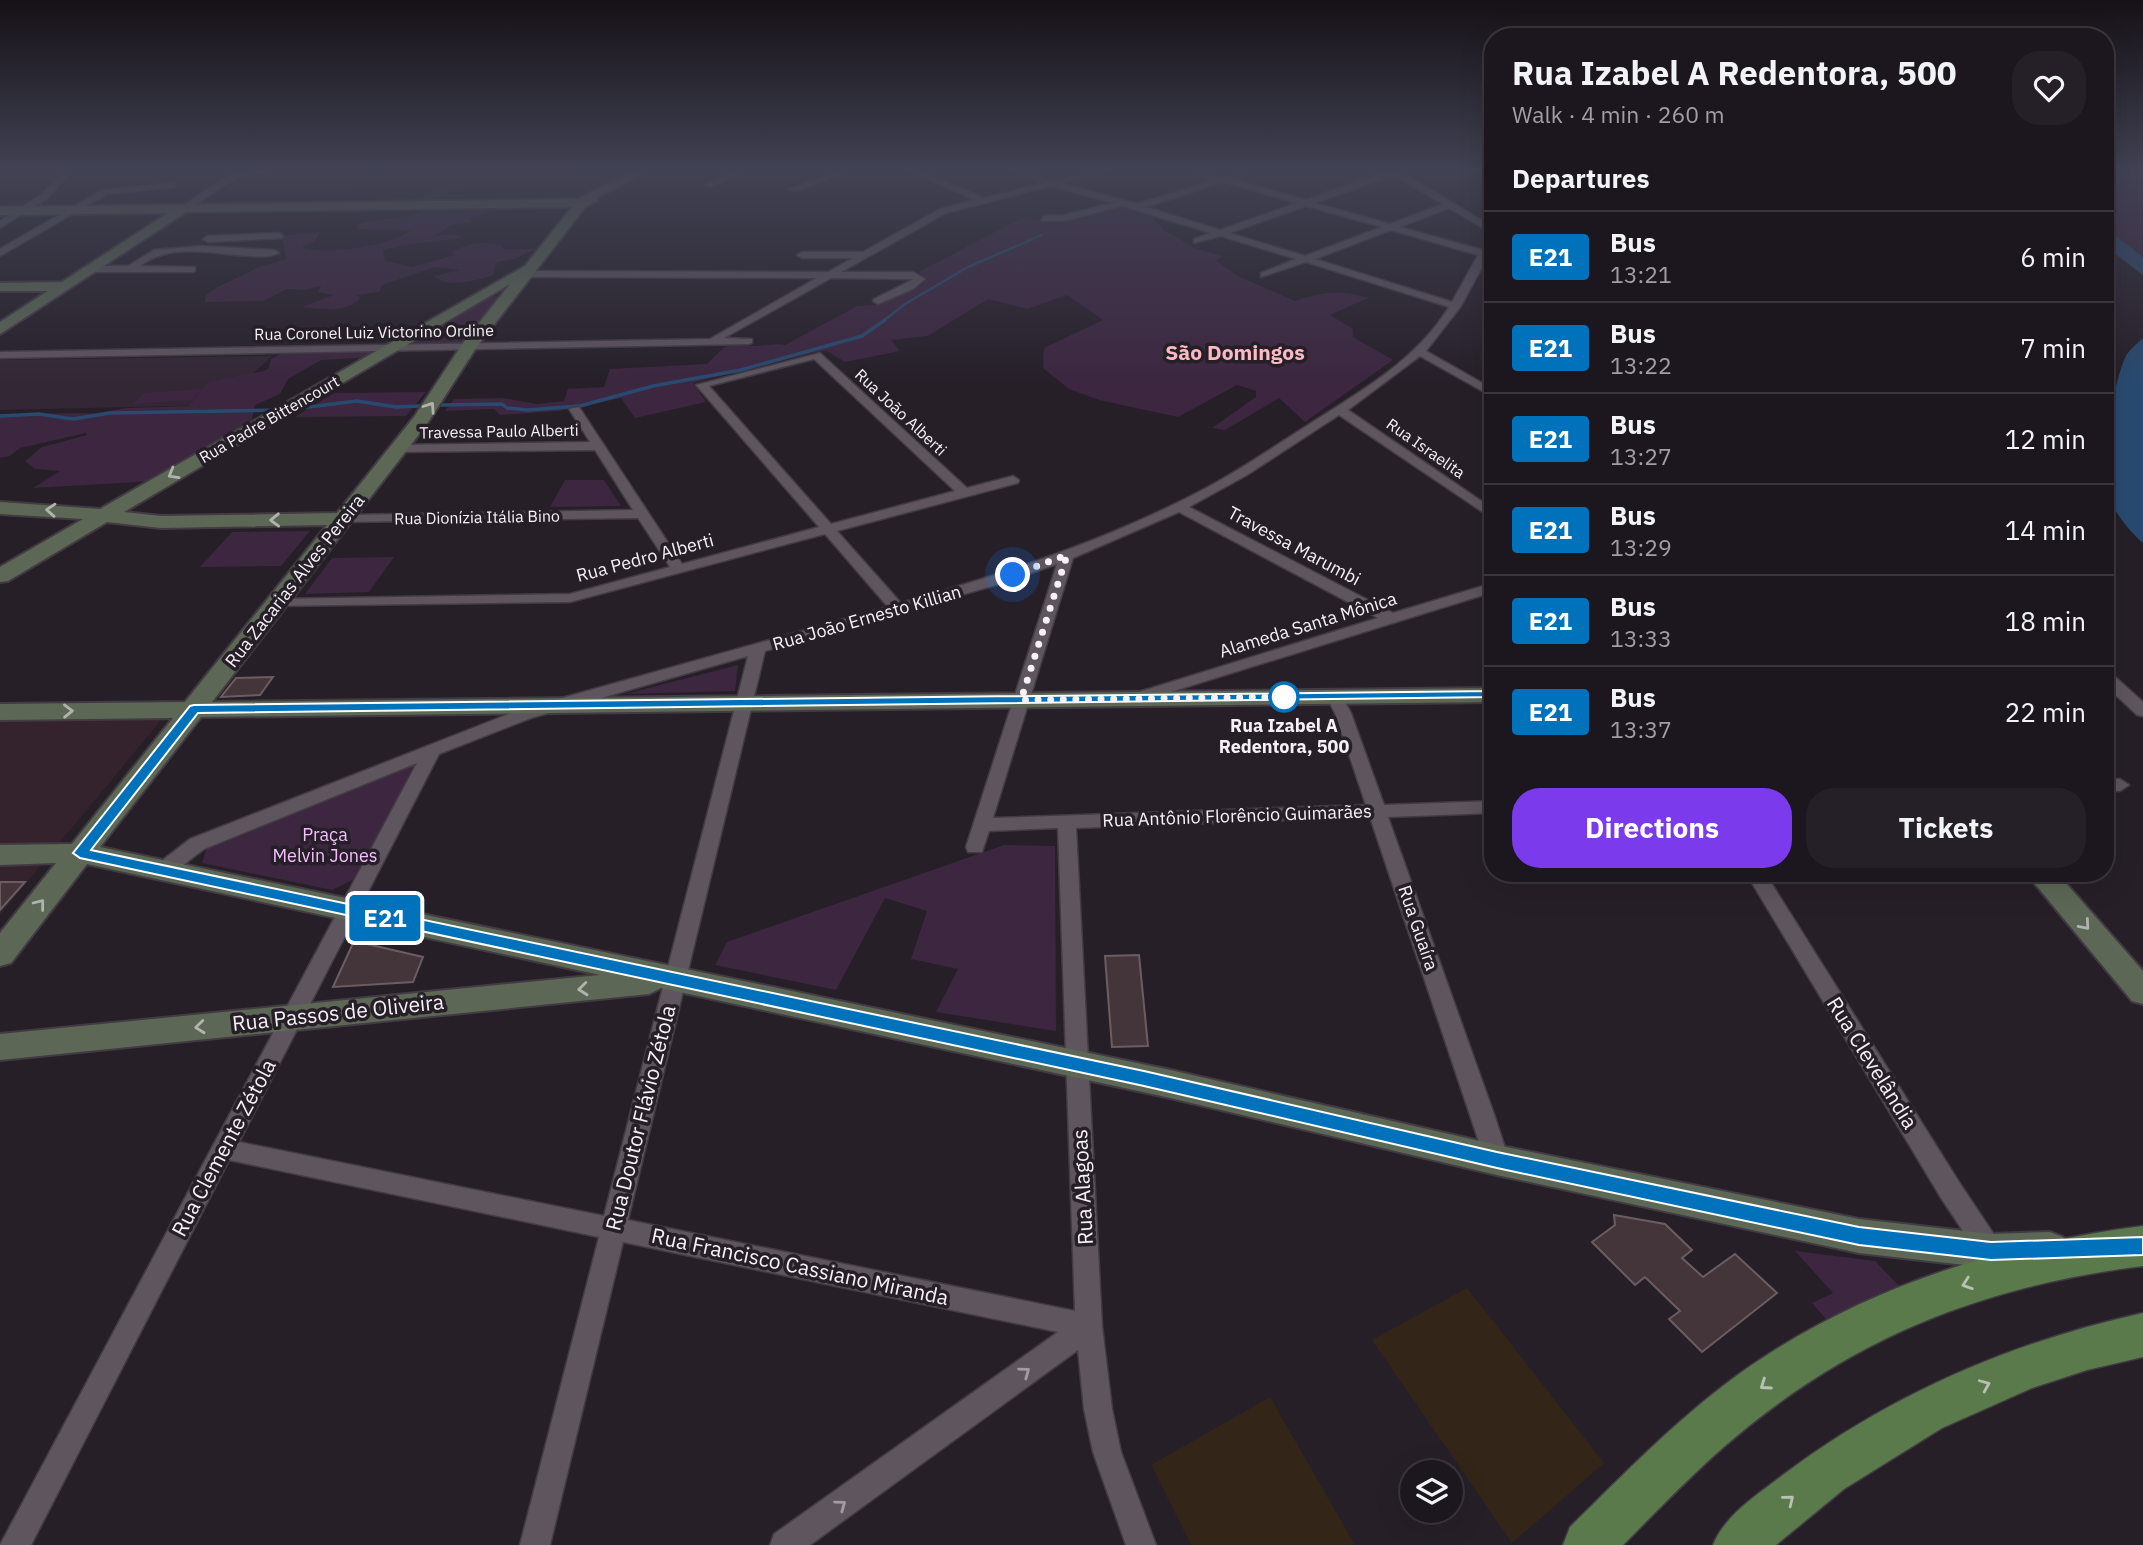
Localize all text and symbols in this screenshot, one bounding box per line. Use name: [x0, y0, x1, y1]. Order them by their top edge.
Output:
text: Rua Izabel A Redentora, 500: [1512, 51, 1956, 94]
button: heart: [2012, 51, 2086, 125]
text: Walk · 4 min · 260 m: [1512, 99, 1725, 129]
text: Departures: [1512, 161, 1650, 195]
text: Bus: [1610, 225, 1656, 259]
text: 6 min: [2020, 240, 2086, 274]
text: E21: [1529, 241, 1572, 273]
text: 13:21: [1610, 259, 1672, 289]
text: Bus: [1610, 316, 1656, 350]
street label: Rua Coronel Luiz Victorino Ordine: [254, 320, 494, 344]
text: 7 min: [2020, 331, 2086, 365]
text: E21: [1529, 332, 1572, 364]
district label: São Domingos: [1165, 338, 1305, 366]
text: 13:22: [1610, 350, 1672, 380]
street label: Rua João Alberti: [851, 364, 951, 460]
street label: Rua Padre Bittencourt: [195, 371, 343, 467]
one-way arrow: [422, 402, 435, 415]
text: Bus: [1610, 407, 1656, 441]
street label: Rua Israelita: [1383, 414, 1470, 483]
street label: Travessa Paulo Alberti: [419, 420, 579, 442]
text: 12 min: [2005, 422, 2086, 456]
text: E21: [1529, 423, 1572, 455]
text: 13:27: [1610, 441, 1672, 471]
one-way arrow: [168, 466, 181, 479]
street label: Rua Zacarias Alves Pereira: [220, 489, 370, 672]
text: Bus: [1610, 498, 1656, 532]
street label: Travessa Marumbi: [1224, 501, 1365, 590]
one-way arrow: [46, 503, 57, 518]
street label: Rua Dionízia Itália Bino: [394, 506, 560, 528]
one-way arrow: [270, 512, 280, 528]
text: 14 min: [2005, 513, 2086, 547]
text: E21: [1529, 514, 1572, 546]
street label: Rua Pedro Alberti: [574, 528, 716, 587]
text: 13:29: [1610, 532, 1672, 562]
your location: [995, 557, 1030, 592]
street label: Rua João Ernesto Killian: [770, 580, 964, 655]
street label: Alameda Santa Mônica: [1216, 586, 1400, 662]
text: Bus: [1610, 589, 1656, 623]
text: 18 min: [2005, 604, 2086, 638]
text: E21: [1529, 605, 1572, 637]
text: 13:33: [1610, 623, 1672, 653]
text: Bus: [1610, 680, 1656, 714]
marker: Rua Izabel A Redentora, 500: [1269, 682, 1299, 712]
text: 22 min: [2005, 695, 2086, 729]
text: E21: [1529, 696, 1572, 728]
one-way arrow: [63, 703, 74, 719]
place label: Rua Izabel A Redentora, 500: [1219, 714, 1349, 758]
text: 13:37: [1610, 714, 1672, 744]
button: Directions: [1512, 788, 1792, 868]
button: Tickets: [1806, 788, 2086, 868]
street label: Rua Antônio Florêncio Guimarães: [1102, 799, 1372, 832]
park label: Praça Melvin Jones: [272, 823, 378, 867]
street label: Rua Guaíra: [1393, 882, 1444, 974]
line badge: E21: [345, 895, 425, 941]
one-way arrow: [32, 900, 45, 912]
text: E21: [363, 902, 407, 934]
one-way arrow: [2077, 917, 2089, 930]
one-way arrow: [577, 981, 589, 996]
street label: Rua Passos de Oliveira: [231, 987, 445, 1037]
street label: Rua Clevelândia: [1821, 991, 1925, 1134]
street label: Rua Doutor Flávio Zétola: [598, 1002, 682, 1233]
one-way arrow: [194, 1019, 205, 1034]
street label: Rua Clemente Zétola: [165, 1054, 282, 1241]
street label: Rua Alagoas: [1065, 1128, 1099, 1246]
street label: Rua Francisco Cassiano Miranda: [649, 1221, 951, 1311]
one-way arrow: [1962, 1276, 1974, 1290]
one-way arrow: [1017, 1368, 1030, 1380]
one-way arrow: [1759, 1377, 1772, 1390]
one-way arrow: [1978, 1379, 1990, 1393]
map controls: [1400, 1460, 1463, 1523]
button: layers: [1400, 1460, 1463, 1523]
one-way arrow: [1781, 1496, 1794, 1508]
one-way arrow: [833, 1501, 846, 1513]

